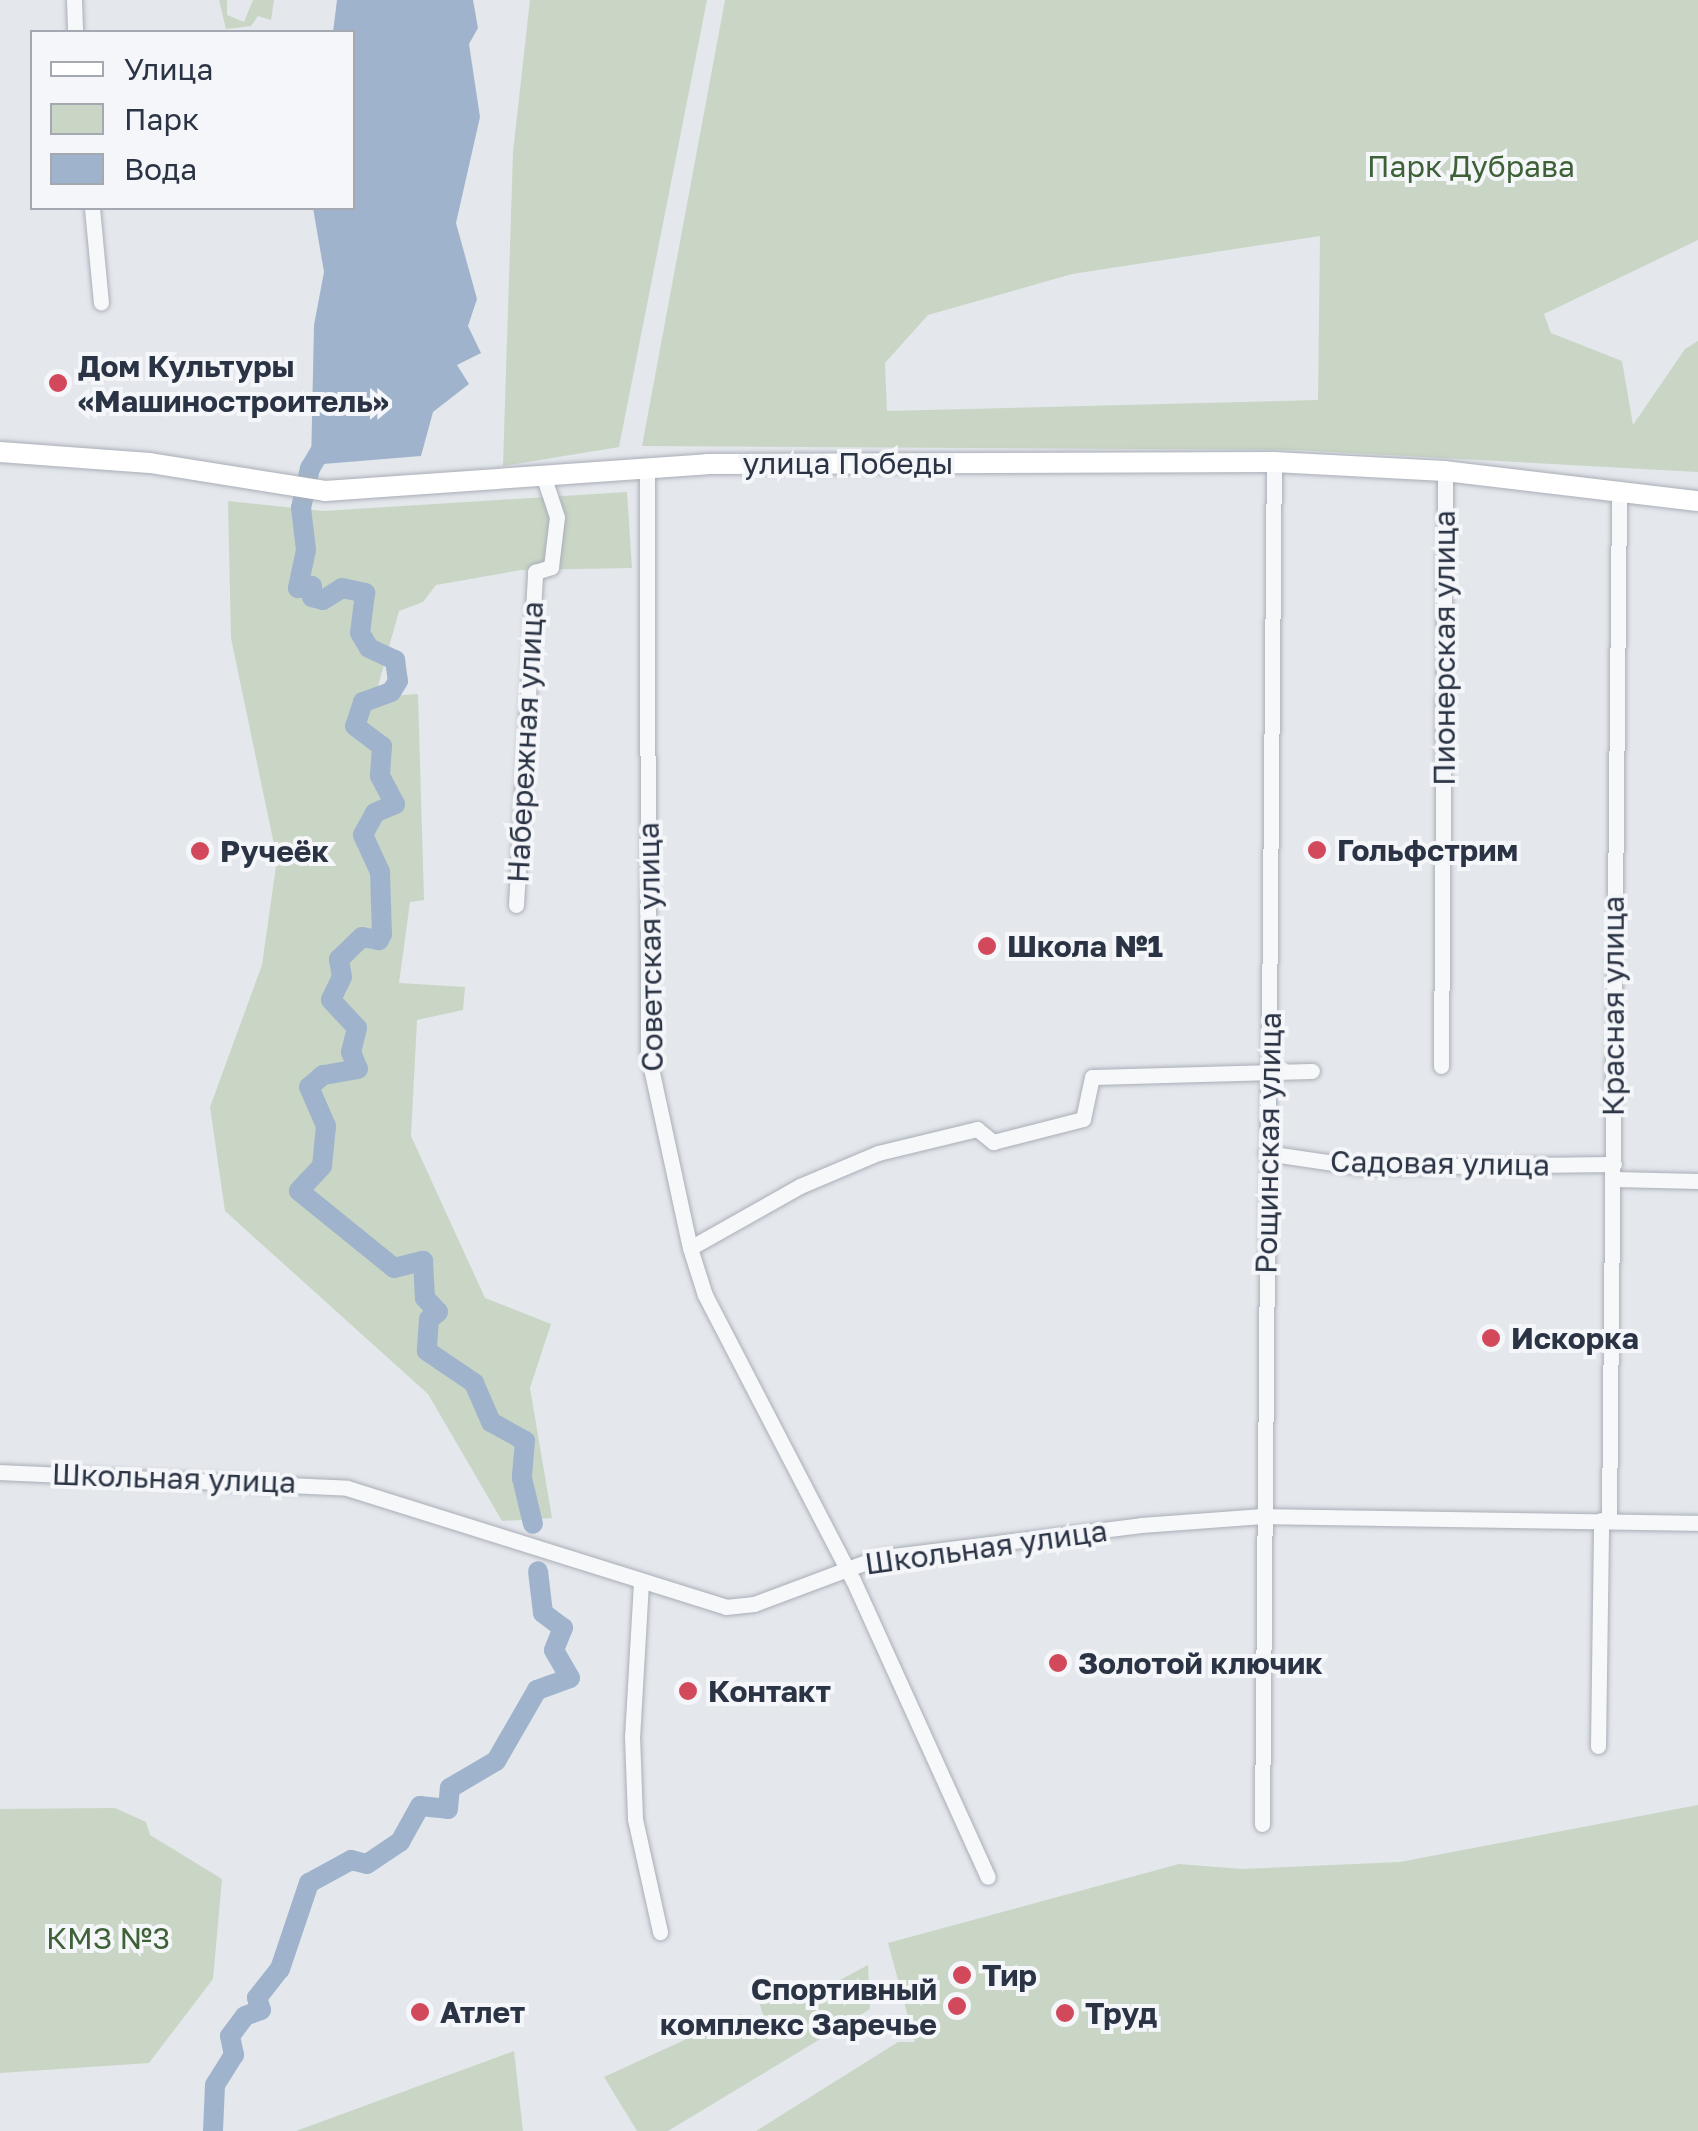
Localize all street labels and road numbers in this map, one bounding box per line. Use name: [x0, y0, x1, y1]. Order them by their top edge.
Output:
street label: улица Победы: [743, 445, 953, 481]
street label: Пионерская улица: [1426, 510, 1462, 786]
street label: Набережная улица: [500, 600, 550, 884]
street label: Советская улица: [630, 822, 670, 1072]
street label: Красная улица: [1595, 896, 1631, 1116]
street label: Рощинская улица: [1248, 1012, 1288, 1274]
street label: Садовая улица: [1330, 1143, 1550, 1183]
street label: Школьная улица: [51, 1456, 297, 1500]
street label: Школьная улица: [862, 1512, 1110, 1582]

